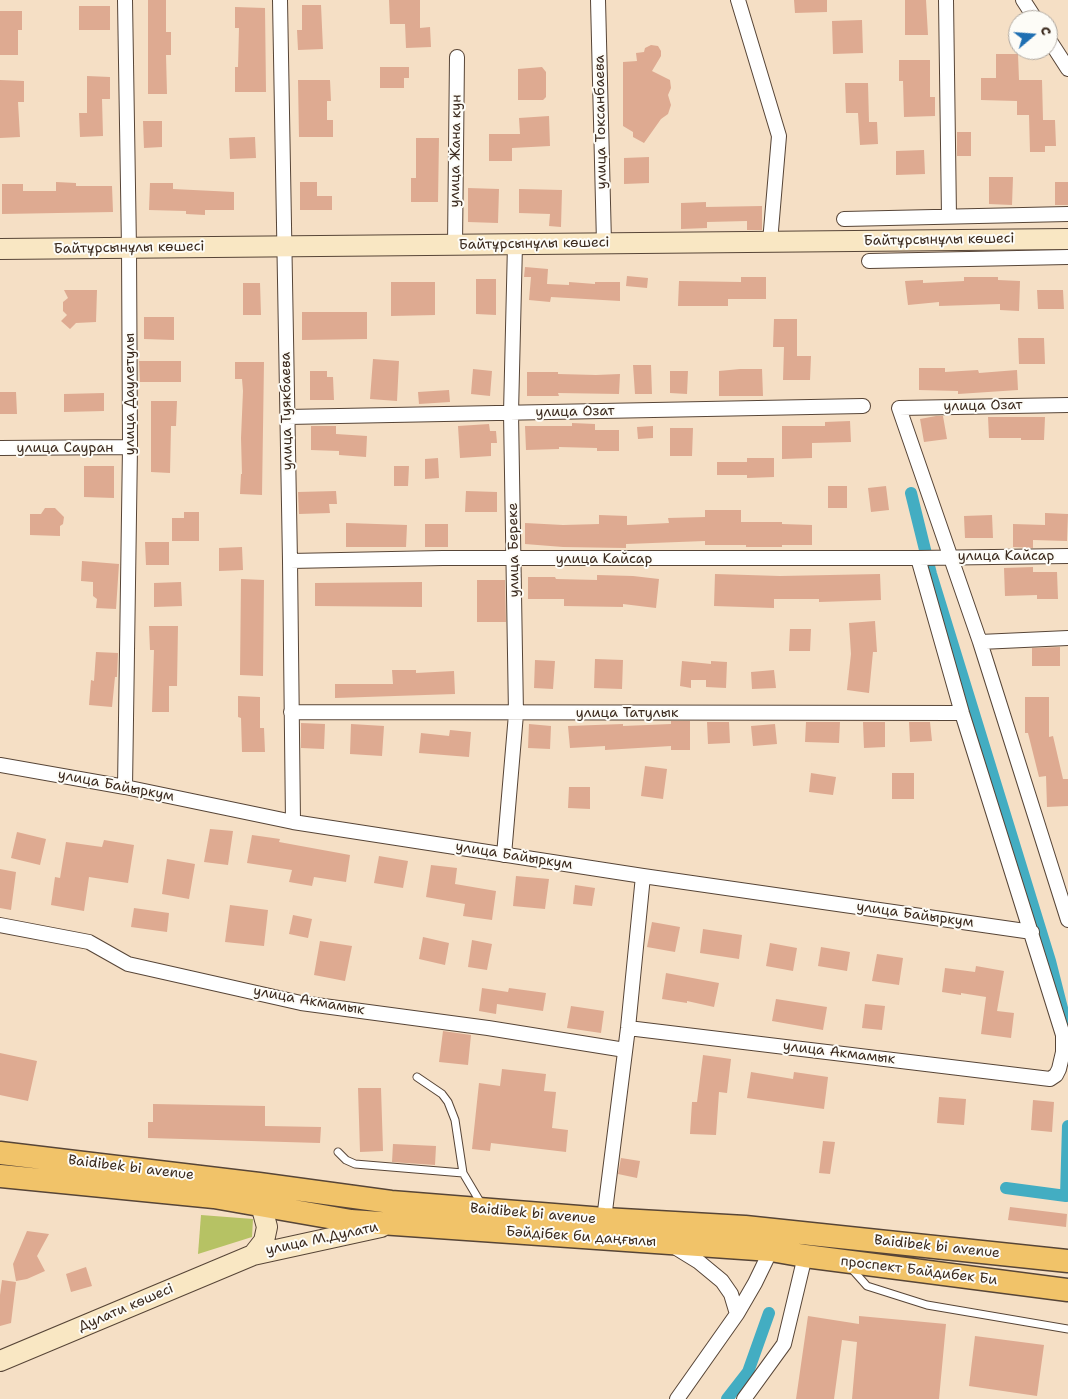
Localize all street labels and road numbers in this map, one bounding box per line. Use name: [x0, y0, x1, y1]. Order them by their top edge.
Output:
street label: улица Токсанбаева: [591, 55, 611, 189]
street label: улица Жана кун: [447, 94, 465, 208]
street label: Байтұрсынұлы көшесі: [863, 230, 1015, 250]
street label: Байтұрсынұлы көшесі: [458, 234, 610, 254]
street label: Байтұрсынұлы көшесі: [53, 238, 205, 258]
street label: улица Даулетулы: [122, 333, 138, 455]
street label: улица Туякбаева: [278, 352, 296, 470]
street label: улица Озат: [943, 397, 1023, 415]
street label: улица Озат: [535, 403, 615, 421]
street label: улица Сауран: [17, 440, 113, 456]
street label: улица Береке: [505, 502, 523, 598]
street label: улица Кайсар: [958, 548, 1054, 564]
street label: улица Кайсар: [556, 551, 652, 567]
street label: улица Татулык: [576, 705, 678, 721]
street label: улица Байыркум: [56, 766, 176, 806]
street label: улица Байыркум: [454, 838, 574, 874]
street label: улица Байыркум: [855, 898, 975, 932]
street label: улица Акмамык: [252, 983, 366, 1019]
street label: улица Акмамык: [782, 1038, 896, 1068]
street label: Baidibek bi avenue: [67, 1152, 195, 1184]
street label: Baidibek bi avenue: [469, 1200, 597, 1228]
street label: улица М.Дулати: [264, 1219, 380, 1259]
street label: Бәйдібек би даңғылы: [505, 1223, 657, 1251]
street label: Baidibek bi avenue: [873, 1232, 1001, 1262]
street label: проспект Байдибек Би: [840, 1253, 998, 1289]
street label: Дулати көшесі: [76, 1280, 176, 1336]

